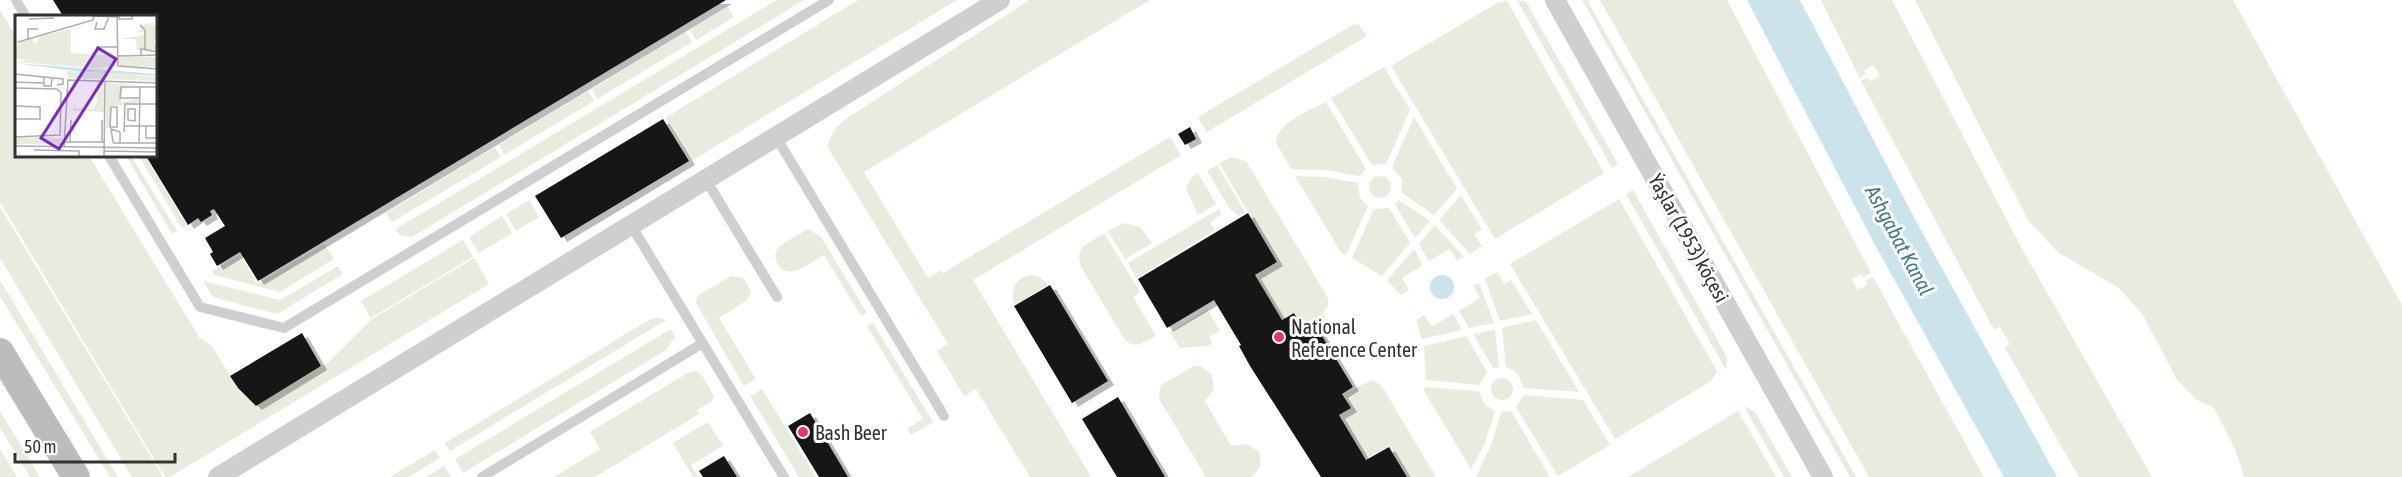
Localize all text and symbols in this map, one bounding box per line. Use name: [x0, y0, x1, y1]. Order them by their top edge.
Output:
inset map: [15, 15, 158, 158]
street label: Ýaşlar (1953) köçesi: [1644, 170, 1734, 306]
water label: Ashgabat Kanal: [1861, 180, 1939, 299]
place label: National Reference Center: [1291, 315, 1418, 361]
marker: National Reference Center: [1272, 330, 1286, 344]
place label: Bash Beer: [815, 421, 888, 444]
marker: Bash Beer: [796, 425, 810, 439]
scale bar: [15, 426, 176, 464]
text: 50 m: [24, 436, 56, 457]

